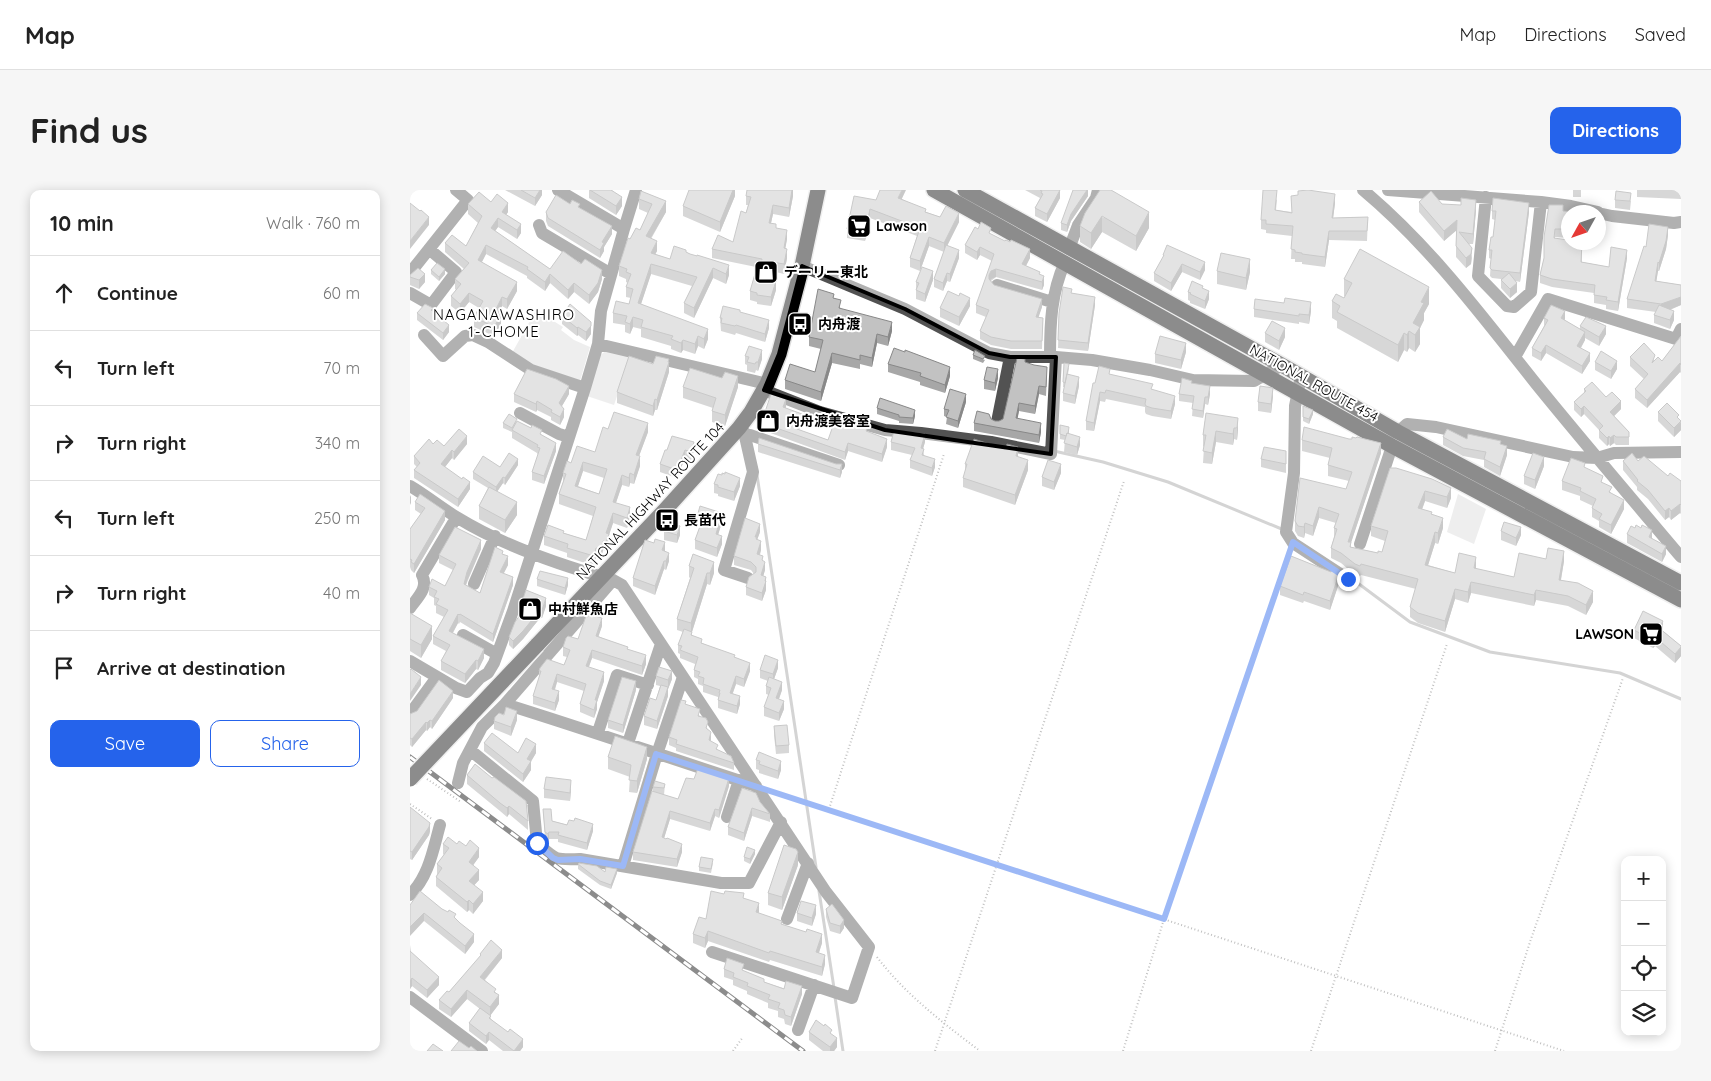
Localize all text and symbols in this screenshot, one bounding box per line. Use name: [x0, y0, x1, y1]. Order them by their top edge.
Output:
text: Map: [25, 20, 75, 50]
text: Map: [1459, 23, 1496, 46]
text: Directions: [1524, 23, 1607, 46]
text: Saved: [1635, 23, 1686, 46]
button: Directions: [1550, 107, 1681, 154]
text: Find us: [30, 108, 148, 152]
north arrow: [1561, 205, 1606, 250]
text: 10 min: [50, 210, 114, 236]
text: Walk · 760 m: [266, 213, 360, 233]
supermarket icon: Lawson: [846, 213, 872, 239]
place label: Lawson: [876, 217, 927, 235]
shop icon: デーリー東北: [753, 259, 779, 285]
place label: デーリー東北: [784, 263, 868, 281]
icon: ahead: [50, 279, 78, 307]
text: Continue: [97, 281, 178, 305]
text: 60 m: [323, 283, 360, 303]
district label: NAGANAWASHIRO 1-CHOME: [433, 305, 575, 341]
bus stop icon: 内舟渡: [787, 311, 813, 337]
place label: 内舟渡: [818, 315, 861, 333]
street label: NATIONAL ROUTE 454: [1246, 340, 1382, 426]
icon: left: [50, 354, 78, 382]
text: Turn left: [97, 356, 175, 380]
text: 70 m: [323, 358, 360, 378]
shop icon: 内舟渡美容室: [755, 408, 781, 434]
place label: 内舟渡美容室: [786, 412, 870, 430]
street label: NATIONAL HIGHWAY ROUTE 104: [572, 418, 728, 584]
icon: right: [50, 429, 78, 457]
text: Turn right: [97, 431, 186, 455]
text: 340 m: [315, 433, 360, 453]
icon: left: [50, 504, 78, 532]
text: Turn left: [97, 506, 175, 530]
bus stop icon: 長苗代: [654, 507, 680, 533]
text: 250 m: [314, 508, 360, 528]
place label: 長苗代: [684, 511, 726, 529]
route end: [1337, 568, 1360, 591]
icon: right: [50, 579, 78, 607]
text: Turn right: [97, 581, 186, 605]
text: 40 m: [323, 583, 360, 603]
shop icon: 中村鮮魚店: [517, 596, 543, 622]
place label: 中村鮮魚店: [548, 600, 618, 618]
supermarket icon: LAWSON: [1638, 621, 1664, 647]
place label: LAWSON: [1575, 625, 1634, 643]
icon: arrive: [50, 654, 78, 682]
text: Arrive at destination: [97, 656, 286, 680]
button: Save: [50, 720, 200, 767]
button: Share: [210, 720, 360, 767]
route start: [526, 832, 549, 855]
map controls: [1621, 856, 1666, 1036]
button: +: [1621, 856, 1666, 901]
button: −: [1621, 901, 1666, 946]
button: locate: [1621, 946, 1666, 991]
button: layers: [1621, 991, 1666, 1036]

